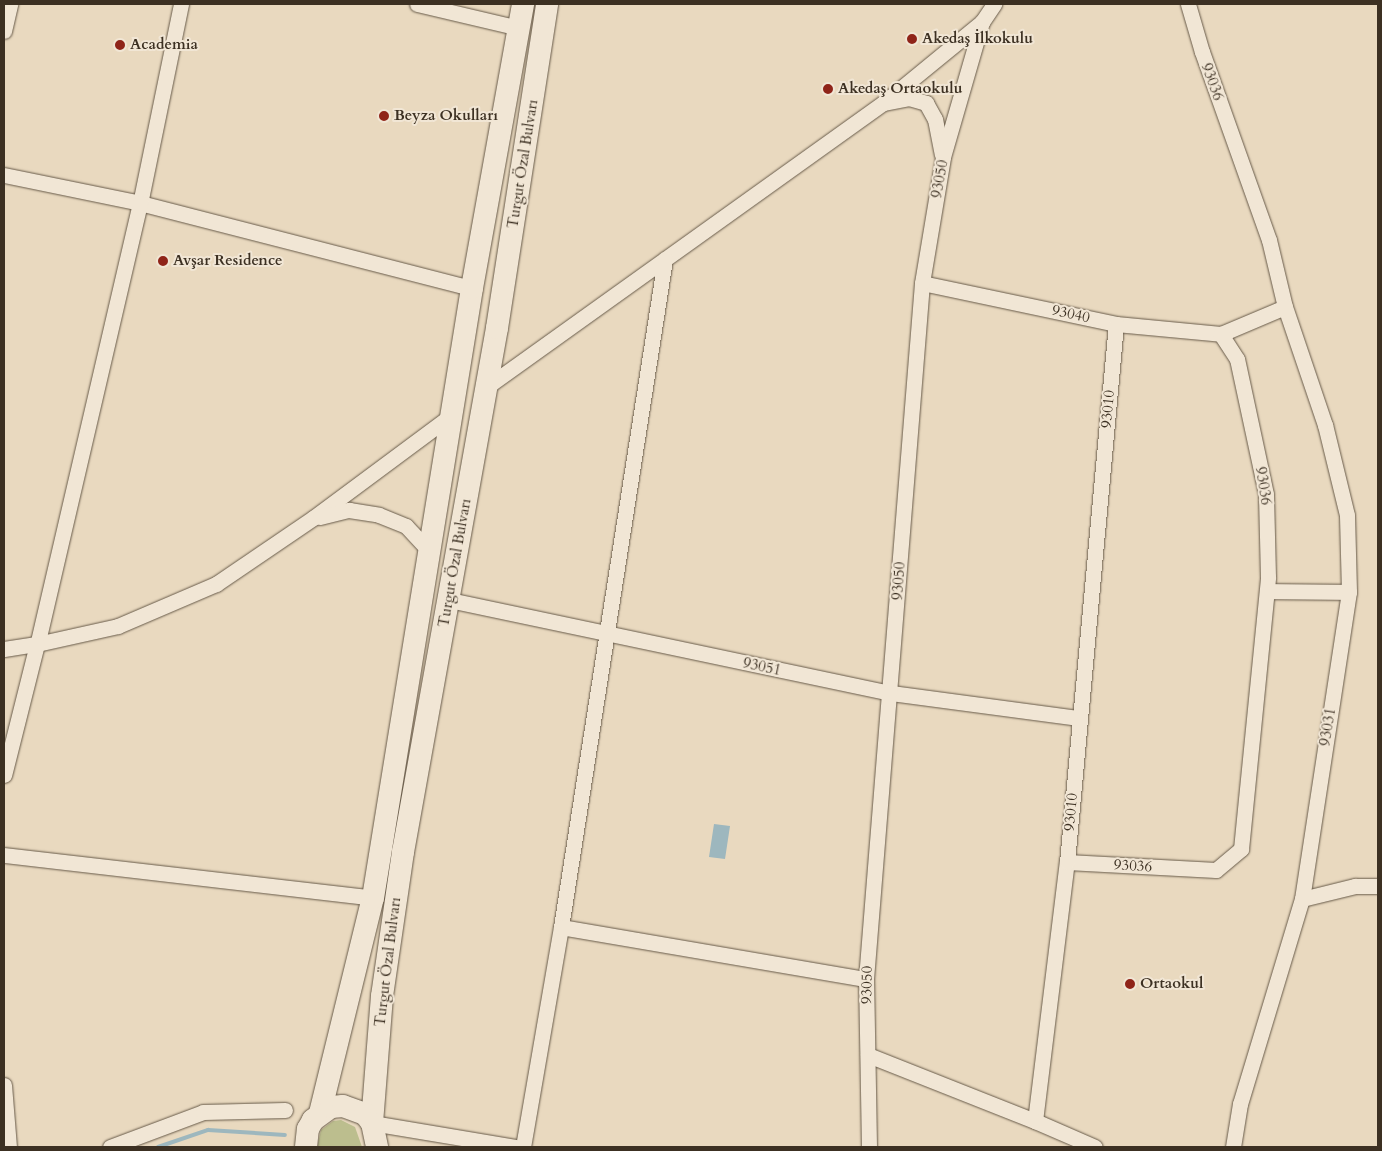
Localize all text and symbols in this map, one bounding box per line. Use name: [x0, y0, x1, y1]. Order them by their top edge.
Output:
place label: Akedaş İlkokulu: [922, 30, 1033, 48]
marker: Akedaş İlkokulu: [906, 33, 918, 45]
place label: Academia: [130, 36, 198, 54]
marker: Academia: [114, 39, 126, 51]
street label: 93036: [1197, 61, 1227, 103]
place label: Akedaş Ortaokulu: [838, 80, 962, 98]
marker: Akedaş Ortaokulu: [822, 83, 834, 95]
street label: Turgut Özal Bulvarı: [504, 98, 542, 230]
place label: Beyza Okulları: [394, 107, 498, 125]
marker: Beyza Okulları: [378, 110, 390, 122]
street label: 93050: [928, 159, 952, 199]
place label: Avşar Residence: [173, 252, 283, 270]
marker: Avşar Residence: [157, 255, 169, 267]
street label: 93040: [1050, 301, 1092, 327]
street label: 93010: [1097, 389, 1119, 429]
street label: 93036: [1251, 466, 1275, 506]
street label: Turgut Özal Bulvarı: [435, 497, 475, 629]
street label: 93050: [889, 561, 909, 601]
street label: 93051: [741, 654, 783, 680]
street label: 93031: [1316, 707, 1340, 747]
street label: 93010: [1060, 792, 1082, 832]
street label: 93036: [1113, 856, 1153, 876]
street label: Turgut Özal Bulvarı: [371, 896, 405, 1028]
street label: 93050: [858, 966, 876, 1004]
place label: Ortaokul: [1140, 975, 1203, 993]
marker: Ortaokul: [1124, 978, 1136, 990]

